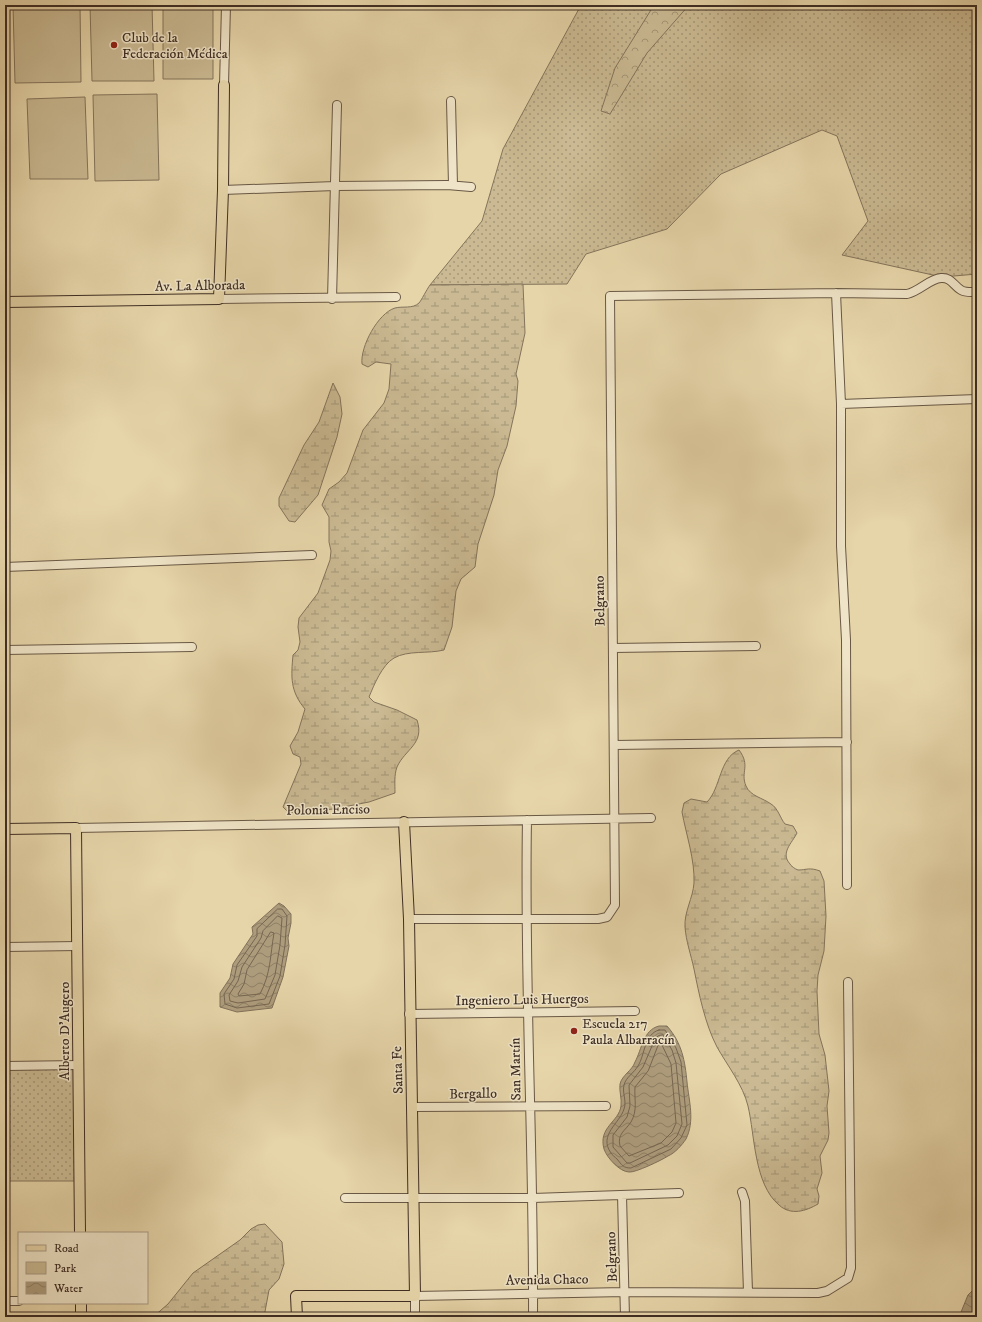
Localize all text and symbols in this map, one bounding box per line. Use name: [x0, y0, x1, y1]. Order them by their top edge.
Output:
place label: Club de la Federación Médica: [122, 29, 228, 63]
marker: Club de la Federación Médica: [109, 40, 119, 50]
street label: Av. La Alborada: [155, 276, 245, 296]
street label: Belgrano: [591, 575, 609, 627]
street label: Polonia Enciso: [286, 800, 370, 820]
street label: Alberto D'Augero: [56, 981, 74, 1080]
street label: Ingeniero Luis Huergos: [455, 990, 589, 1010]
place label: Escuela 217 Paula Albarracín: [582, 1015, 676, 1049]
marker: Escuela 217 Paula Albarracín: [569, 1026, 579, 1036]
street label: San Martín: [506, 1037, 526, 1101]
street label: Santa Fe: [388, 1045, 408, 1094]
street label: Bergallo: [449, 1085, 497, 1103]
street label: Belgrano: [602, 1231, 622, 1283]
legend: [18, 1232, 148, 1304]
text: Road: [54, 1241, 79, 1256]
text: Park: [54, 1261, 76, 1276]
street label: Avenida Chaco: [505, 1270, 589, 1290]
text: Water: [53, 1281, 83, 1296]

